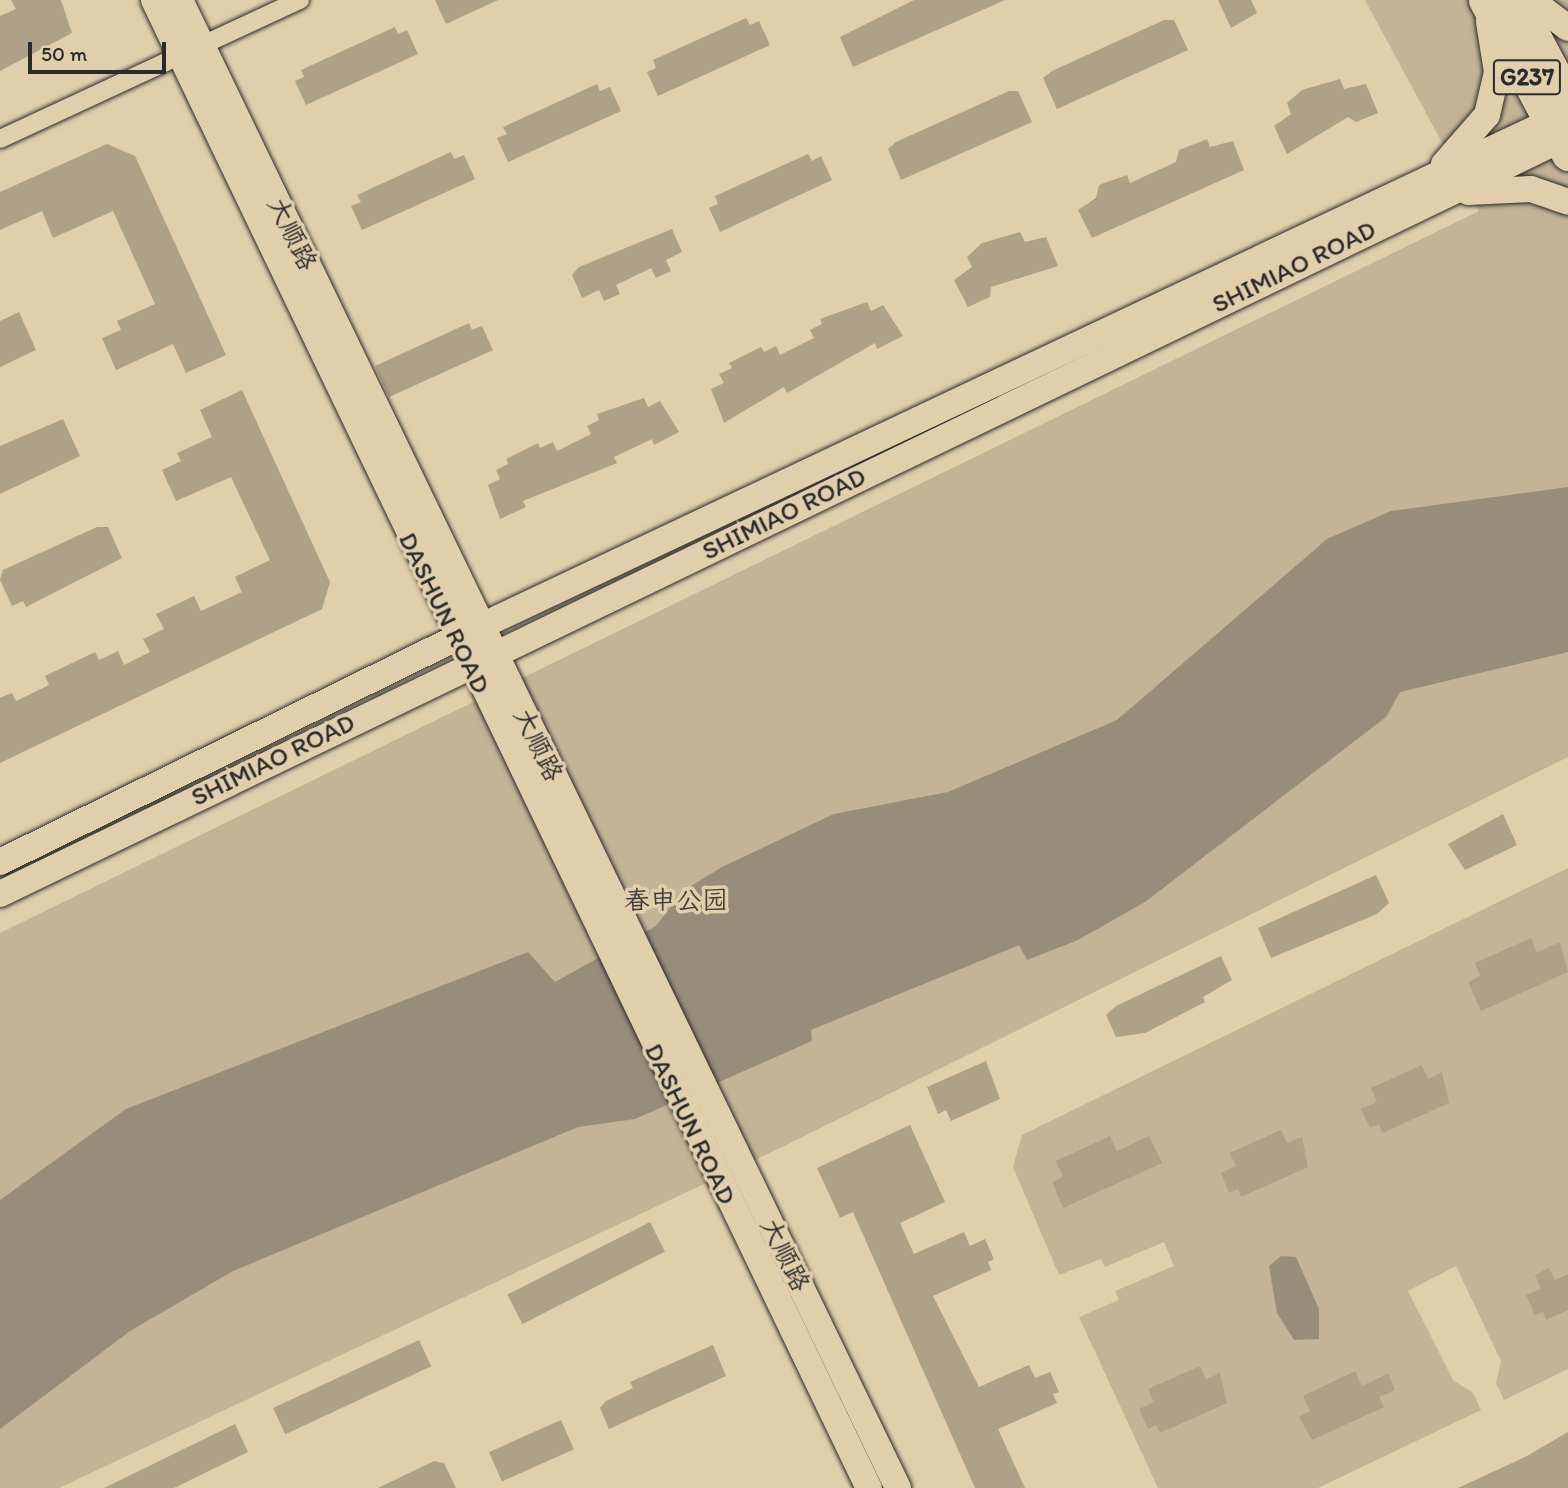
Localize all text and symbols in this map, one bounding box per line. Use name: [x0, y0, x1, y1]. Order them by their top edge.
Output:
scale bar: [32, 28, 170, 72]
text: 50 m: [41, 41, 87, 66]
road number: G237: [1492, 56, 1562, 98]
street label: 大顺路: [261, 192, 323, 276]
street label: SHIMIAO ROAD: [1207, 214, 1381, 320]
street label: SHIMIAO ROAD: [697, 461, 871, 567]
street label: DASHUN ROAD: [392, 528, 496, 698]
street label: 大顺路: [507, 703, 569, 787]
street label: SHIMIAO ROAD: [186, 707, 360, 813]
park label: 春申公园: [624, 885, 728, 917]
street label: DASHUN ROAD: [638, 1039, 742, 1209]
street label: 大顺路: [754, 1213, 816, 1297]

